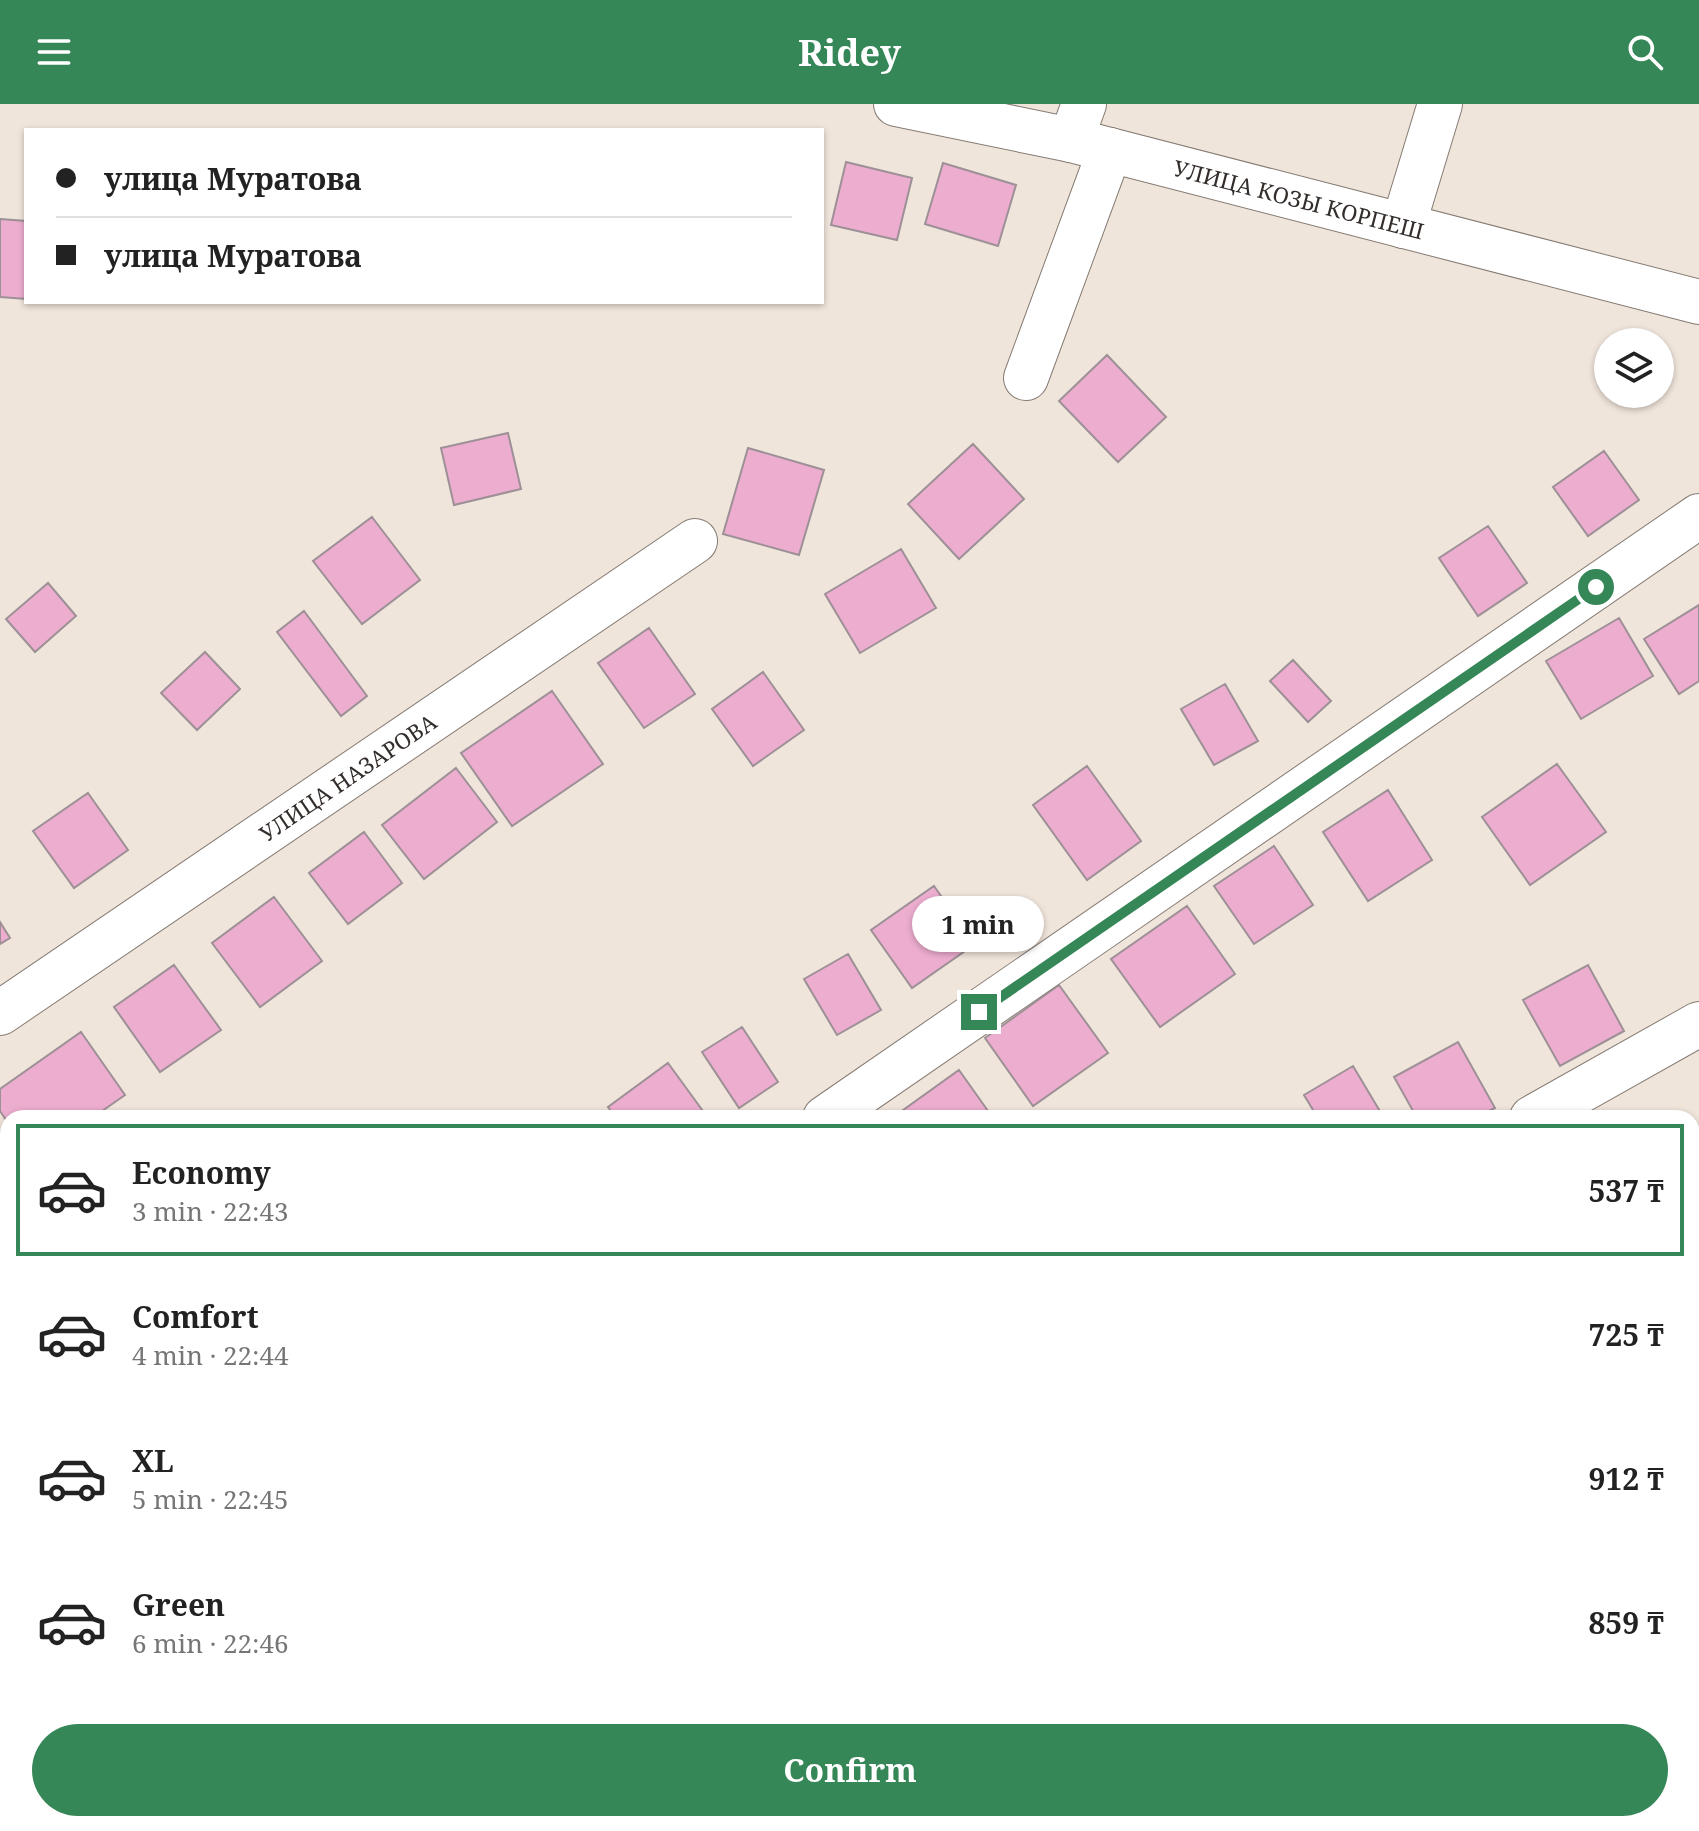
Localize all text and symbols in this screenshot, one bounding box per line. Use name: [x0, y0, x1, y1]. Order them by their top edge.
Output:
text: Ridey: [798, 28, 901, 77]
icon: menu: [32, 30, 76, 74]
icon: search: [1623, 30, 1667, 74]
street label: УЛИЦА КОЗЫ КОРПЕШ: [1170, 152, 1427, 245]
text: улица Муратова: [104, 158, 362, 199]
text: улица Муратова: [104, 235, 362, 276]
map controls: [1594, 328, 1674, 408]
button: layers: [1594, 328, 1674, 408]
route start: [1578, 569, 1614, 605]
street label: УЛИЦА НАЗАРОВА: [253, 706, 442, 848]
callout: 1 min: [913, 896, 1045, 952]
text: 1 min: [941, 906, 1015, 942]
route end: [961, 994, 997, 1030]
text: Economy: [132, 1152, 271, 1193]
icon: car: [36, 1154, 108, 1226]
text: 537 ₸: [1588, 1170, 1664, 1211]
text: 3 min · 22:43: [132, 1193, 289, 1229]
text: Comfort: [132, 1296, 259, 1337]
icon: car: [36, 1298, 108, 1370]
text: 725 ₸: [1588, 1314, 1664, 1355]
text: 4 min · 22:44: [132, 1337, 289, 1373]
text: XL: [132, 1440, 174, 1481]
icon: car: [36, 1442, 108, 1514]
text: 912 ₸: [1588, 1458, 1664, 1499]
text: 5 min · 22:45: [132, 1481, 289, 1517]
text: Green: [132, 1584, 225, 1625]
icon: car: [36, 1586, 108, 1658]
text: 859 ₸: [1588, 1602, 1664, 1643]
text: 6 min · 22:46: [132, 1625, 289, 1661]
button: Confirm: [32, 1724, 1668, 1816]

